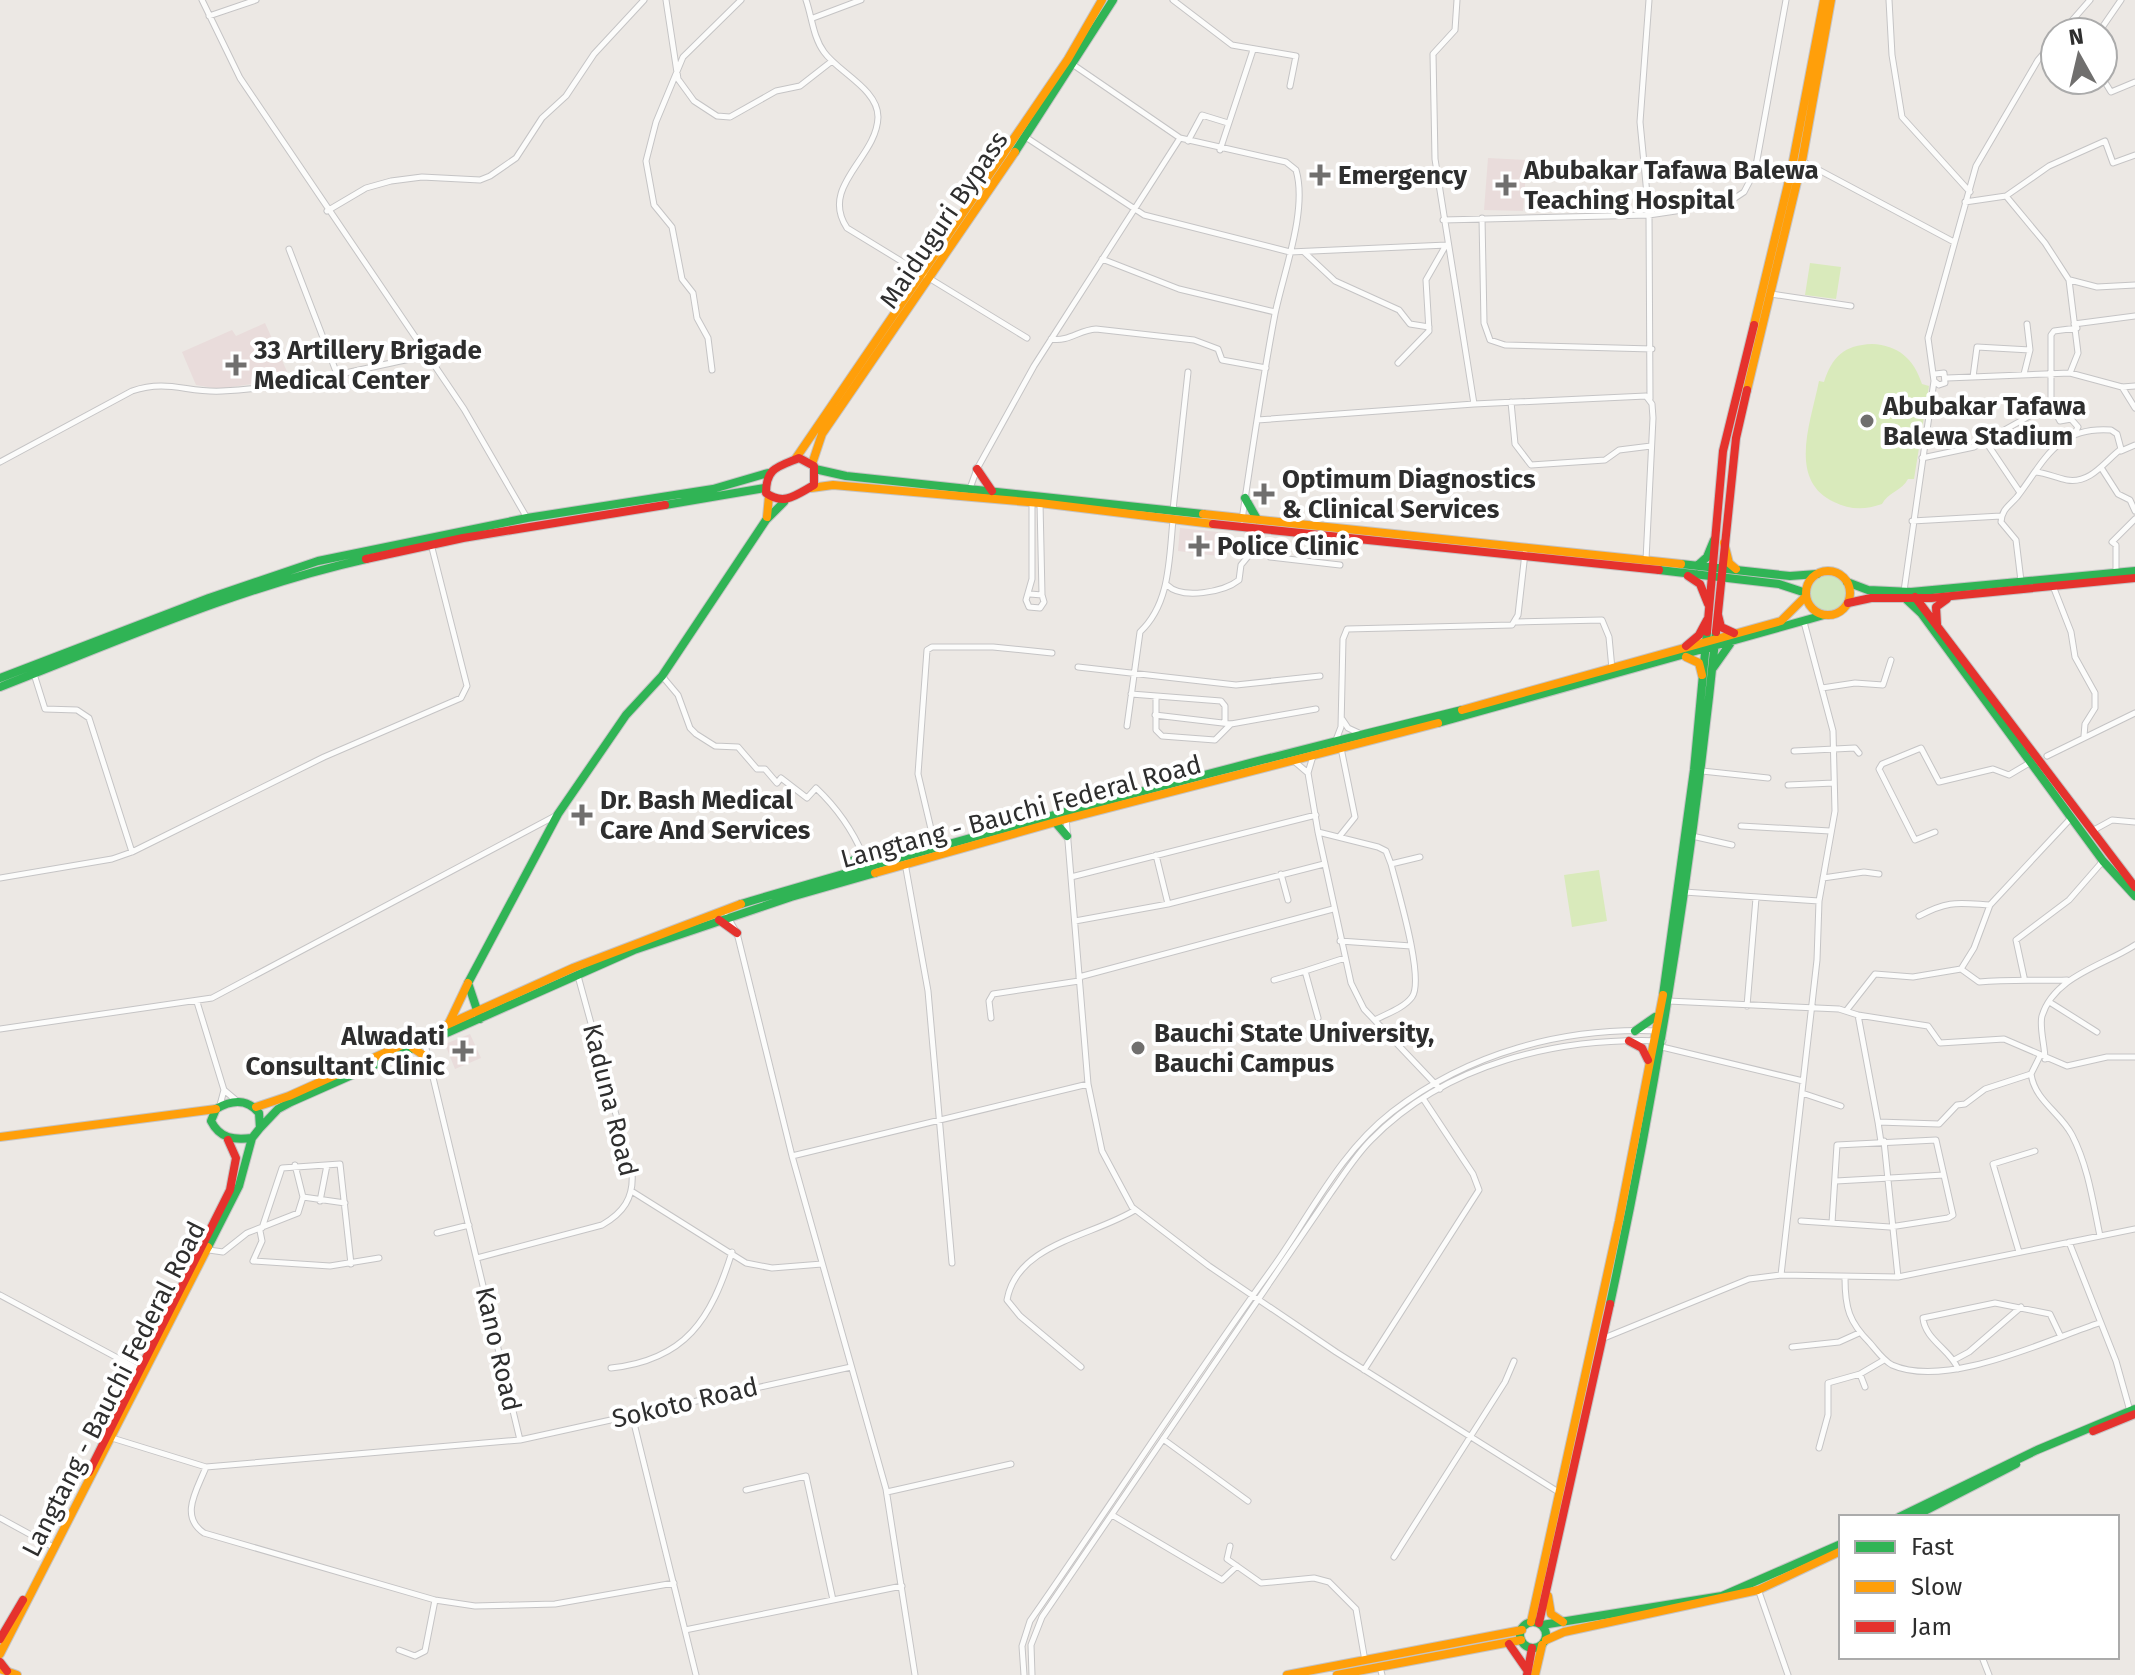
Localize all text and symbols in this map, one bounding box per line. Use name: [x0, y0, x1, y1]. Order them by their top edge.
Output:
north arrow: [2039, 16, 2119, 96]
text: N: [2067, 22, 2085, 51]
street label: Maiduguri Bypass: [873, 126, 1015, 314]
place label: Abubakar Tafawa Balewa Teaching Hospital: [1523, 155, 1819, 216]
place label: Emergency: [1338, 160, 1467, 191]
marker: Emergency: [1309, 164, 1331, 186]
marker: Abubakar Tafawa Balewa Teaching Hospital: [1495, 174, 1517, 196]
place label: 33 Artillery Brigade Medical Center: [253, 335, 482, 396]
marker: 33 Artillery Brigade Medical Center: [225, 354, 247, 376]
place label: Abubakar Tafawa Balewa Stadium: [1882, 391, 2086, 452]
marker: Abubakar Tafawa Balewa Stadium: [1858, 412, 1876, 430]
place label: Optimum Diagnostics & Clinical Services: [1282, 464, 1536, 525]
marker: Optimum Diagnostics & Clinical Services: [1253, 483, 1275, 505]
place label: Police Clinic: [1217, 531, 1360, 562]
marker: Police Clinic: [1188, 535, 1210, 557]
street label: Langtang - Bauchi Federal Road: [837, 749, 1205, 875]
place label: Dr. Bash Medical Care And Services: [600, 785, 811, 846]
marker: Dr. Bash Medical Care And Services: [571, 804, 593, 826]
place label: Bauchi State University, Bauchi Campus: [1154, 1018, 1434, 1079]
street label: Kaduna Road: [576, 1020, 644, 1180]
place label: Alwadati Consultant Clinic: [246, 1021, 446, 1082]
marker: Bauchi State University, Bauchi Campus: [1129, 1039, 1147, 1057]
marker: Alwadati Consultant Clinic: [452, 1040, 474, 1062]
street label: Langtang - Bauchi Federal Road: [16, 1216, 212, 1562]
street label: Kano Road: [469, 1284, 527, 1414]
street label: Sokoto Road: [609, 1371, 761, 1435]
legend: [1839, 1515, 2119, 1659]
text: Fast: [1911, 1533, 1954, 1561]
text: Slow: [1911, 1573, 1962, 1601]
text: Jam: [1911, 1613, 1952, 1641]

